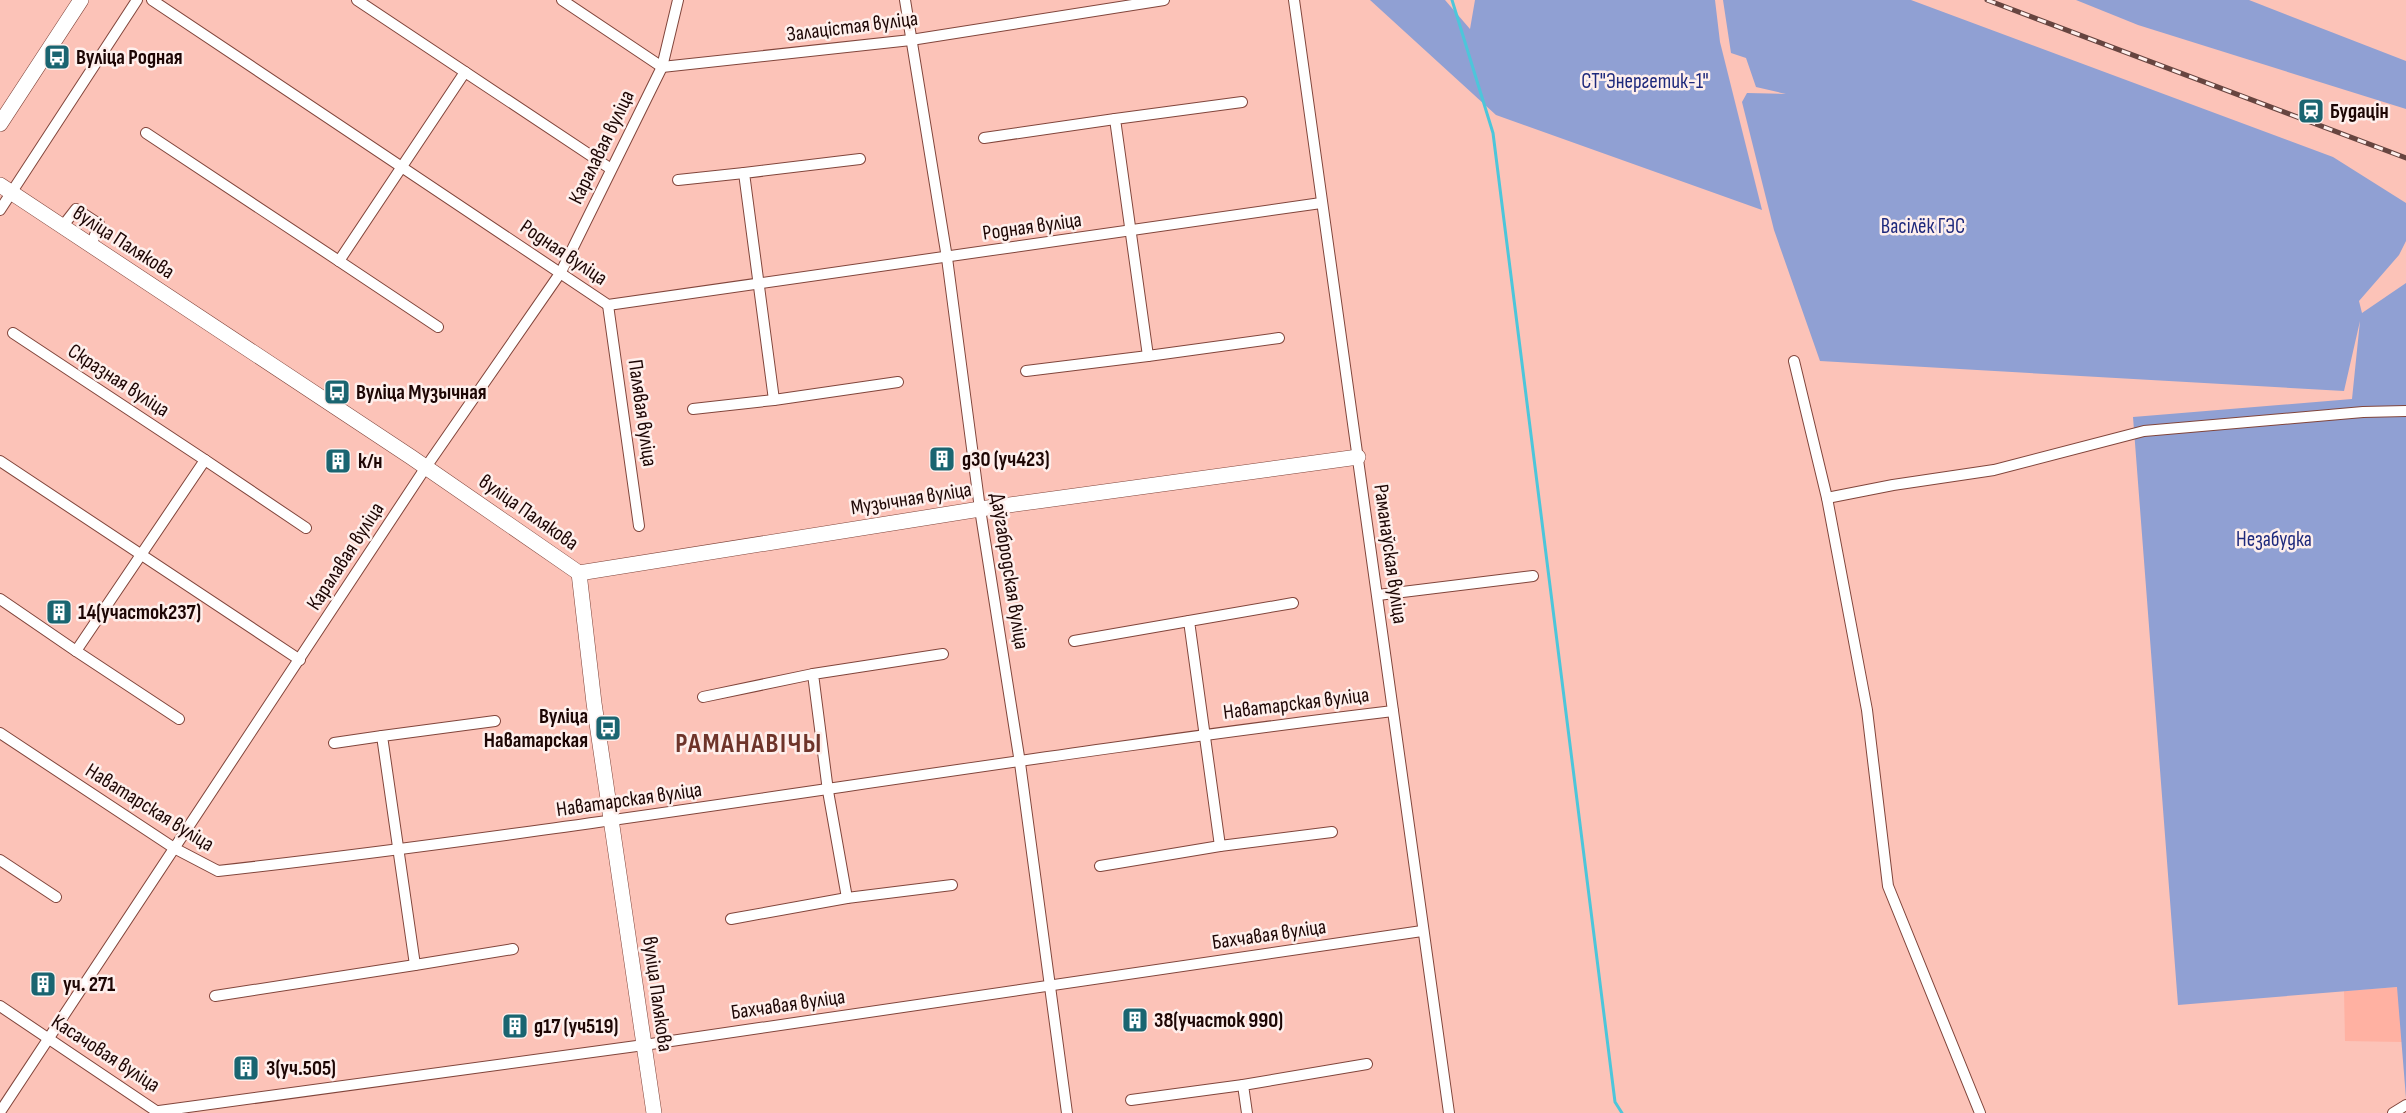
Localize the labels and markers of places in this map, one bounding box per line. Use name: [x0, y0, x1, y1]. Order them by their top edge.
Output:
bus stop icon: Вуліца Родная: [42, 42, 72, 72]
place label: Вуліца Родная: [76, 45, 183, 70]
station icon: Будацін: [2296, 96, 2326, 126]
place label: Будацін: [2330, 99, 2389, 124]
bus stop icon: Вуліца Музычная: [322, 377, 352, 407]
place label: Вуліца Музычная: [356, 380, 487, 405]
building icon: д30 (уч423): [927, 444, 957, 474]
building icon: к/н: [323, 446, 353, 476]
place label: д30 (уч423): [962, 447, 1050, 472]
place label: к/н: [358, 449, 382, 474]
building icon: 14(участок237): [44, 597, 74, 627]
place label: 14(участок237): [78, 600, 201, 625]
place label: Вуліца Наватарская: [484, 704, 588, 753]
bus stop icon: Вуліца Наватарская: [593, 713, 623, 743]
building icon: уч. 271: [28, 969, 58, 999]
place label: уч. 271: [63, 972, 115, 997]
building icon: 38(участок 990): [1120, 1005, 1150, 1035]
place label: 38(участок 990): [1154, 1008, 1283, 1033]
building icon: д17 (уч519): [500, 1011, 530, 1041]
place label: д17 (уч519): [534, 1014, 618, 1039]
building icon: 3(уч.505): [231, 1053, 261, 1083]
place label: 3(уч.505): [266, 1056, 336, 1081]

